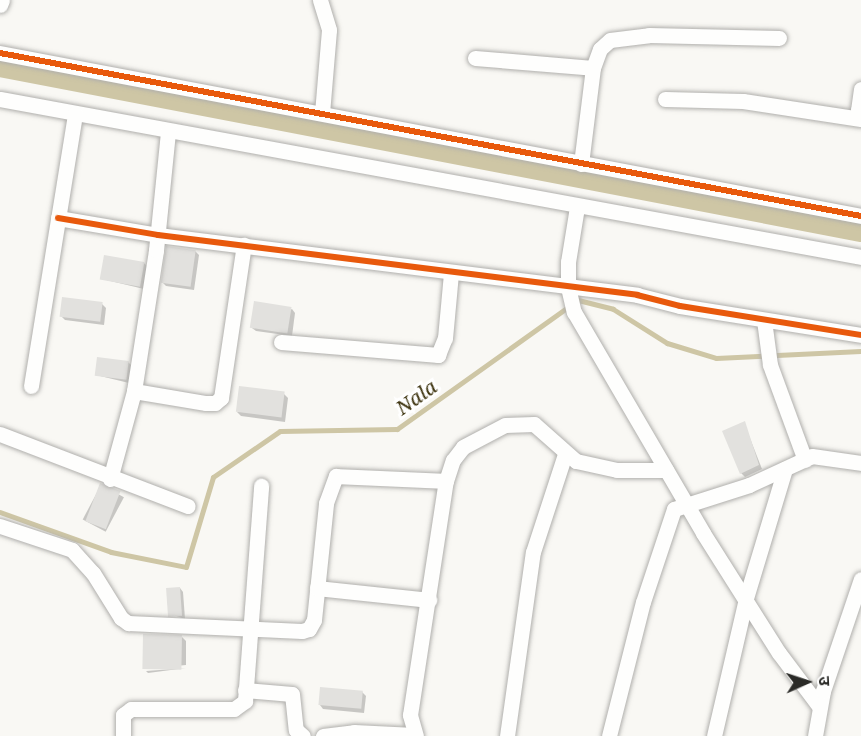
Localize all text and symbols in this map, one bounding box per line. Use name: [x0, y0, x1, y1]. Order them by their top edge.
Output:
water label: Nala: [391, 374, 441, 420]
north arrow: [777, 652, 837, 712]
text: उ: [814, 676, 836, 686]

